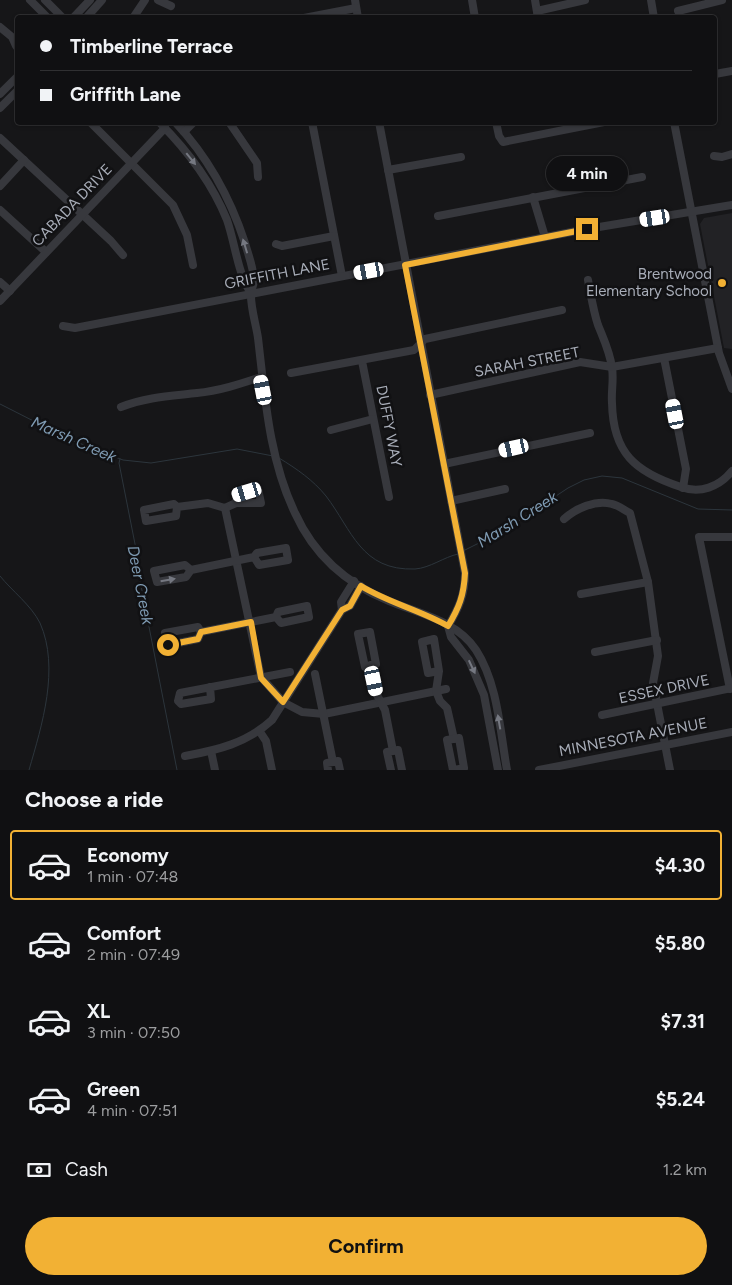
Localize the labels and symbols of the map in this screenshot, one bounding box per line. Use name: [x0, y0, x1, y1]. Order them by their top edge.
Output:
one-way arrow: [186, 152, 196, 166]
callout: 4 min: [546, 156, 628, 192]
street label: CABADA DRIVE: [28, 160, 116, 250]
car: [639, 208, 670, 228]
route end: [576, 218, 598, 240]
one-way arrow: [241, 238, 249, 253]
street label: GRIFFITH LANE: [223, 255, 331, 293]
car: [352, 261, 385, 281]
place label: Brentwood Elementary School: [586, 265, 712, 300]
marker: Brentwood Elementary School: [716, 277, 728, 289]
street label: SARAH STREET: [473, 343, 582, 381]
car: [252, 374, 273, 406]
street label: DUFFY WAY: [372, 384, 406, 468]
car: [664, 398, 685, 430]
water label: Marsh Creek: [28, 412, 120, 467]
car: [497, 437, 530, 459]
car: [230, 480, 263, 504]
water label: Marsh Creek: [474, 487, 562, 552]
water label: Deer Creek: [124, 544, 158, 627]
one-way arrow: [160, 575, 176, 583]
route start: [157, 634, 179, 656]
one-way arrow: [468, 660, 476, 674]
car: [363, 665, 384, 697]
street label: ESSEX DRIVE: [617, 671, 711, 707]
one-way arrow: [494, 714, 502, 730]
street label: MINNESOTA AVENUE: [557, 714, 709, 760]

